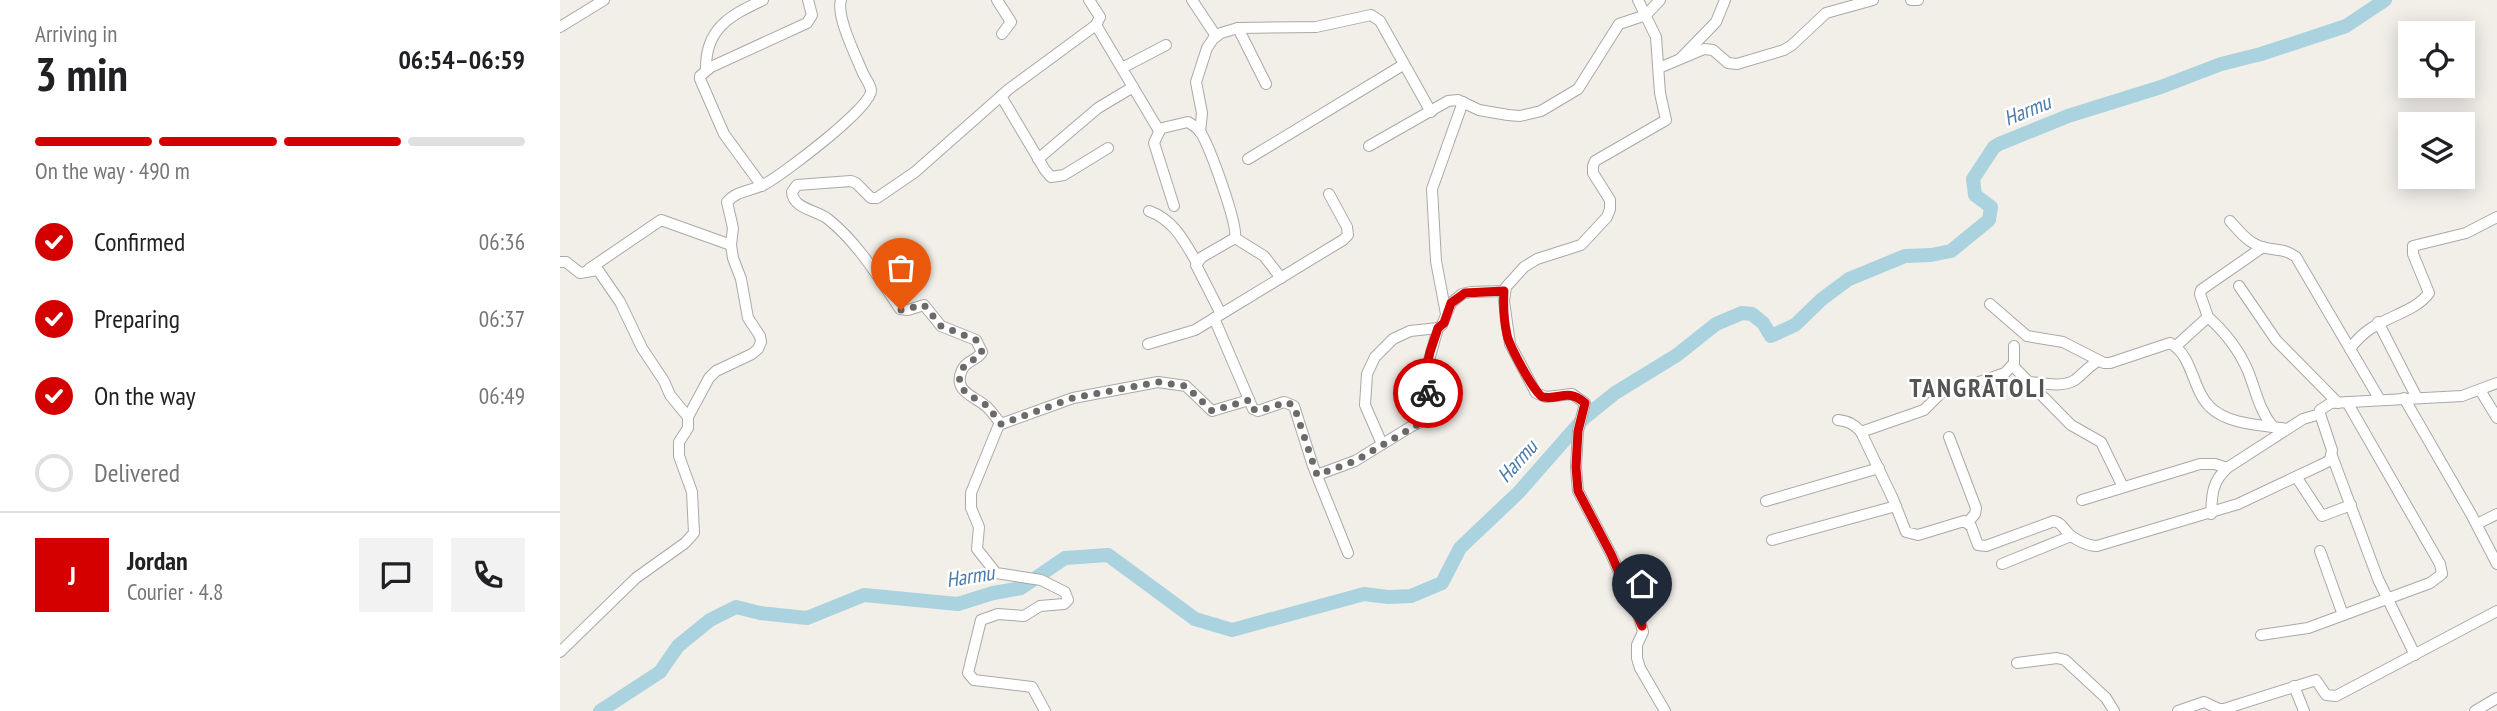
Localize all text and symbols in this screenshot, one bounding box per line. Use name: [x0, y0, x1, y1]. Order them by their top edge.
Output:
text: Arriving in: [35, 19, 117, 48]
map controls: [2398, 21, 2475, 189]
button: locate: [2398, 21, 2475, 98]
text: 06:54–06:59: [398, 43, 525, 76]
text: 3 min: [35, 44, 128, 104]
water label: Harmu: [2000, 88, 2056, 132]
button: layers: [2398, 112, 2475, 189]
text: On the way · 490 m: [35, 156, 190, 185]
icon: check: [35, 223, 73, 261]
text: Confirmed: [94, 225, 185, 258]
text: 06:36: [479, 227, 525, 256]
pin: [871, 238, 931, 310]
icon: bag: [882, 249, 920, 287]
icon: check: [35, 300, 73, 338]
text: Preparing: [94, 302, 180, 335]
text: 06:37: [479, 304, 525, 333]
courier: [1393, 358, 1463, 428]
district label: TANGRĀTOLI: [1909, 371, 2047, 404]
icon: bike: [1409, 374, 1447, 412]
icon: check: [35, 377, 73, 415]
text: On the way: [94, 379, 196, 412]
text: 06:49: [479, 381, 525, 410]
water label: Harmu: [1491, 433, 1544, 488]
text: Delivered: [94, 456, 180, 489]
button: chat: [359, 538, 433, 612]
button: phone: [451, 538, 525, 612]
text: Jordan: [127, 544, 188, 577]
pin: [1612, 554, 1672, 626]
text: J: [68, 559, 76, 592]
water label: Harmu: [944, 559, 998, 593]
icon: home: [1623, 565, 1661, 603]
text: Courier · 4.8: [127, 577, 223, 606]

